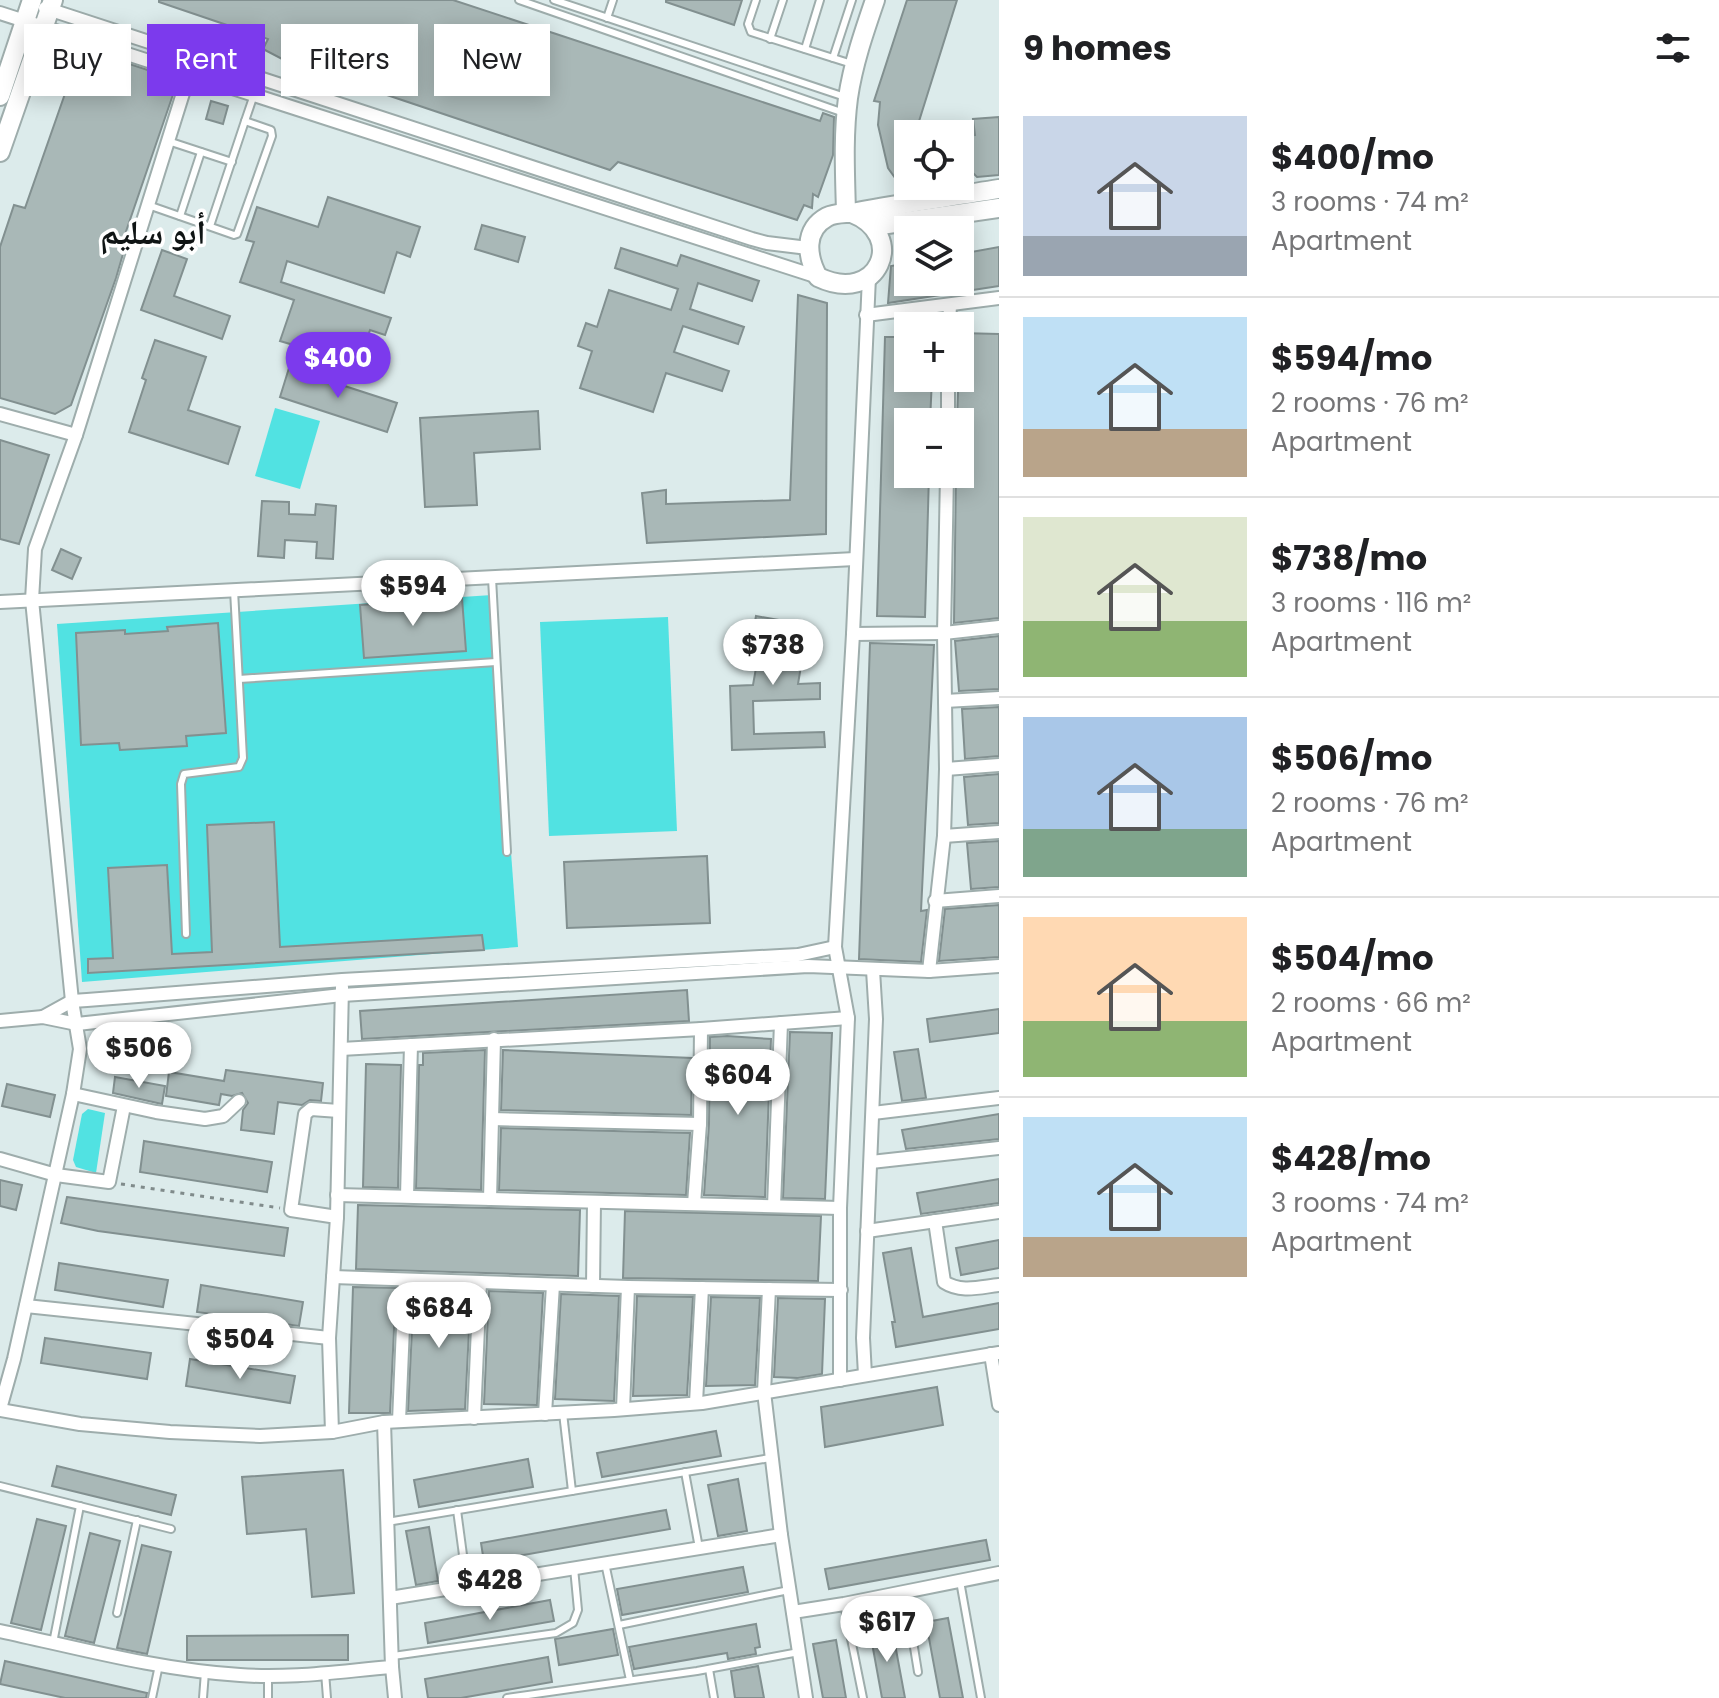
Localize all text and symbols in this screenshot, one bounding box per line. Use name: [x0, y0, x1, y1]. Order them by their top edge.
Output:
chip: Buy: [24, 24, 131, 96]
chip: Rent: [147, 24, 265, 96]
chip: Filters: [281, 24, 418, 96]
chip: New: [434, 24, 550, 96]
text: 9 homes: [1023, 24, 1172, 72]
icon: filters: [1651, 26, 1695, 70]
map controls: [894, 120, 974, 488]
button: locate: [894, 120, 974, 200]
text: $400/mo: [1271, 133, 1434, 181]
icon: home: [1087, 148, 1183, 244]
text: 3 rooms · 74 m²: [1271, 184, 1469, 220]
district label: أبو سليم: [100, 208, 206, 256]
button: layers: [894, 216, 974, 296]
text: Apartment: [1271, 223, 1412, 259]
button: +: [894, 312, 974, 392]
pin: $400: [291, 332, 385, 400]
text: $594/mo: [1271, 334, 1432, 382]
text: $400: [304, 340, 372, 376]
icon: home: [1087, 349, 1183, 445]
text: 2 rooms · 76 m²: [1271, 385, 1469, 421]
button: −: [894, 408, 974, 488]
text: Apartment: [1271, 424, 1412, 460]
text: $738/mo: [1271, 534, 1427, 582]
icon: home: [1087, 549, 1183, 645]
pin: $594: [366, 560, 460, 628]
text: $594: [379, 568, 447, 604]
text: 3 rooms · 116 m²: [1271, 585, 1471, 621]
pin: $738: [726, 619, 820, 687]
text: Apartment: [1271, 624, 1412, 660]
text: $738: [741, 627, 805, 663]
text: $506/mo: [1271, 734, 1432, 782]
icon: home: [1087, 749, 1183, 845]
text: 2 rooms · 76 m²: [1271, 785, 1469, 821]
text: Apartment: [1271, 824, 1412, 860]
text: $504/mo: [1271, 934, 1434, 982]
icon: home: [1087, 949, 1183, 1045]
text: 2 rooms · 66 m²: [1271, 985, 1471, 1021]
pin: $506: [92, 1022, 186, 1090]
text: Apartment: [1271, 1024, 1412, 1060]
text: $506: [105, 1030, 173, 1066]
pin: $604: [691, 1049, 785, 1117]
text: $604: [704, 1057, 772, 1093]
text: $428/mo: [1271, 1134, 1431, 1182]
icon: home: [1087, 1149, 1183, 1245]
text: 3 rooms · 74 m²: [1271, 1185, 1469, 1221]
text: Apartment: [1271, 1224, 1412, 1260]
pin: $684: [392, 1282, 486, 1350]
text: $684: [405, 1290, 473, 1326]
pin: $504: [193, 1313, 287, 1381]
text: $504: [206, 1321, 274, 1357]
pin: $428: [443, 1554, 537, 1622]
text: $428: [457, 1562, 523, 1598]
pin: $617: [840, 1596, 934, 1664]
text: $617: [858, 1604, 916, 1640]

